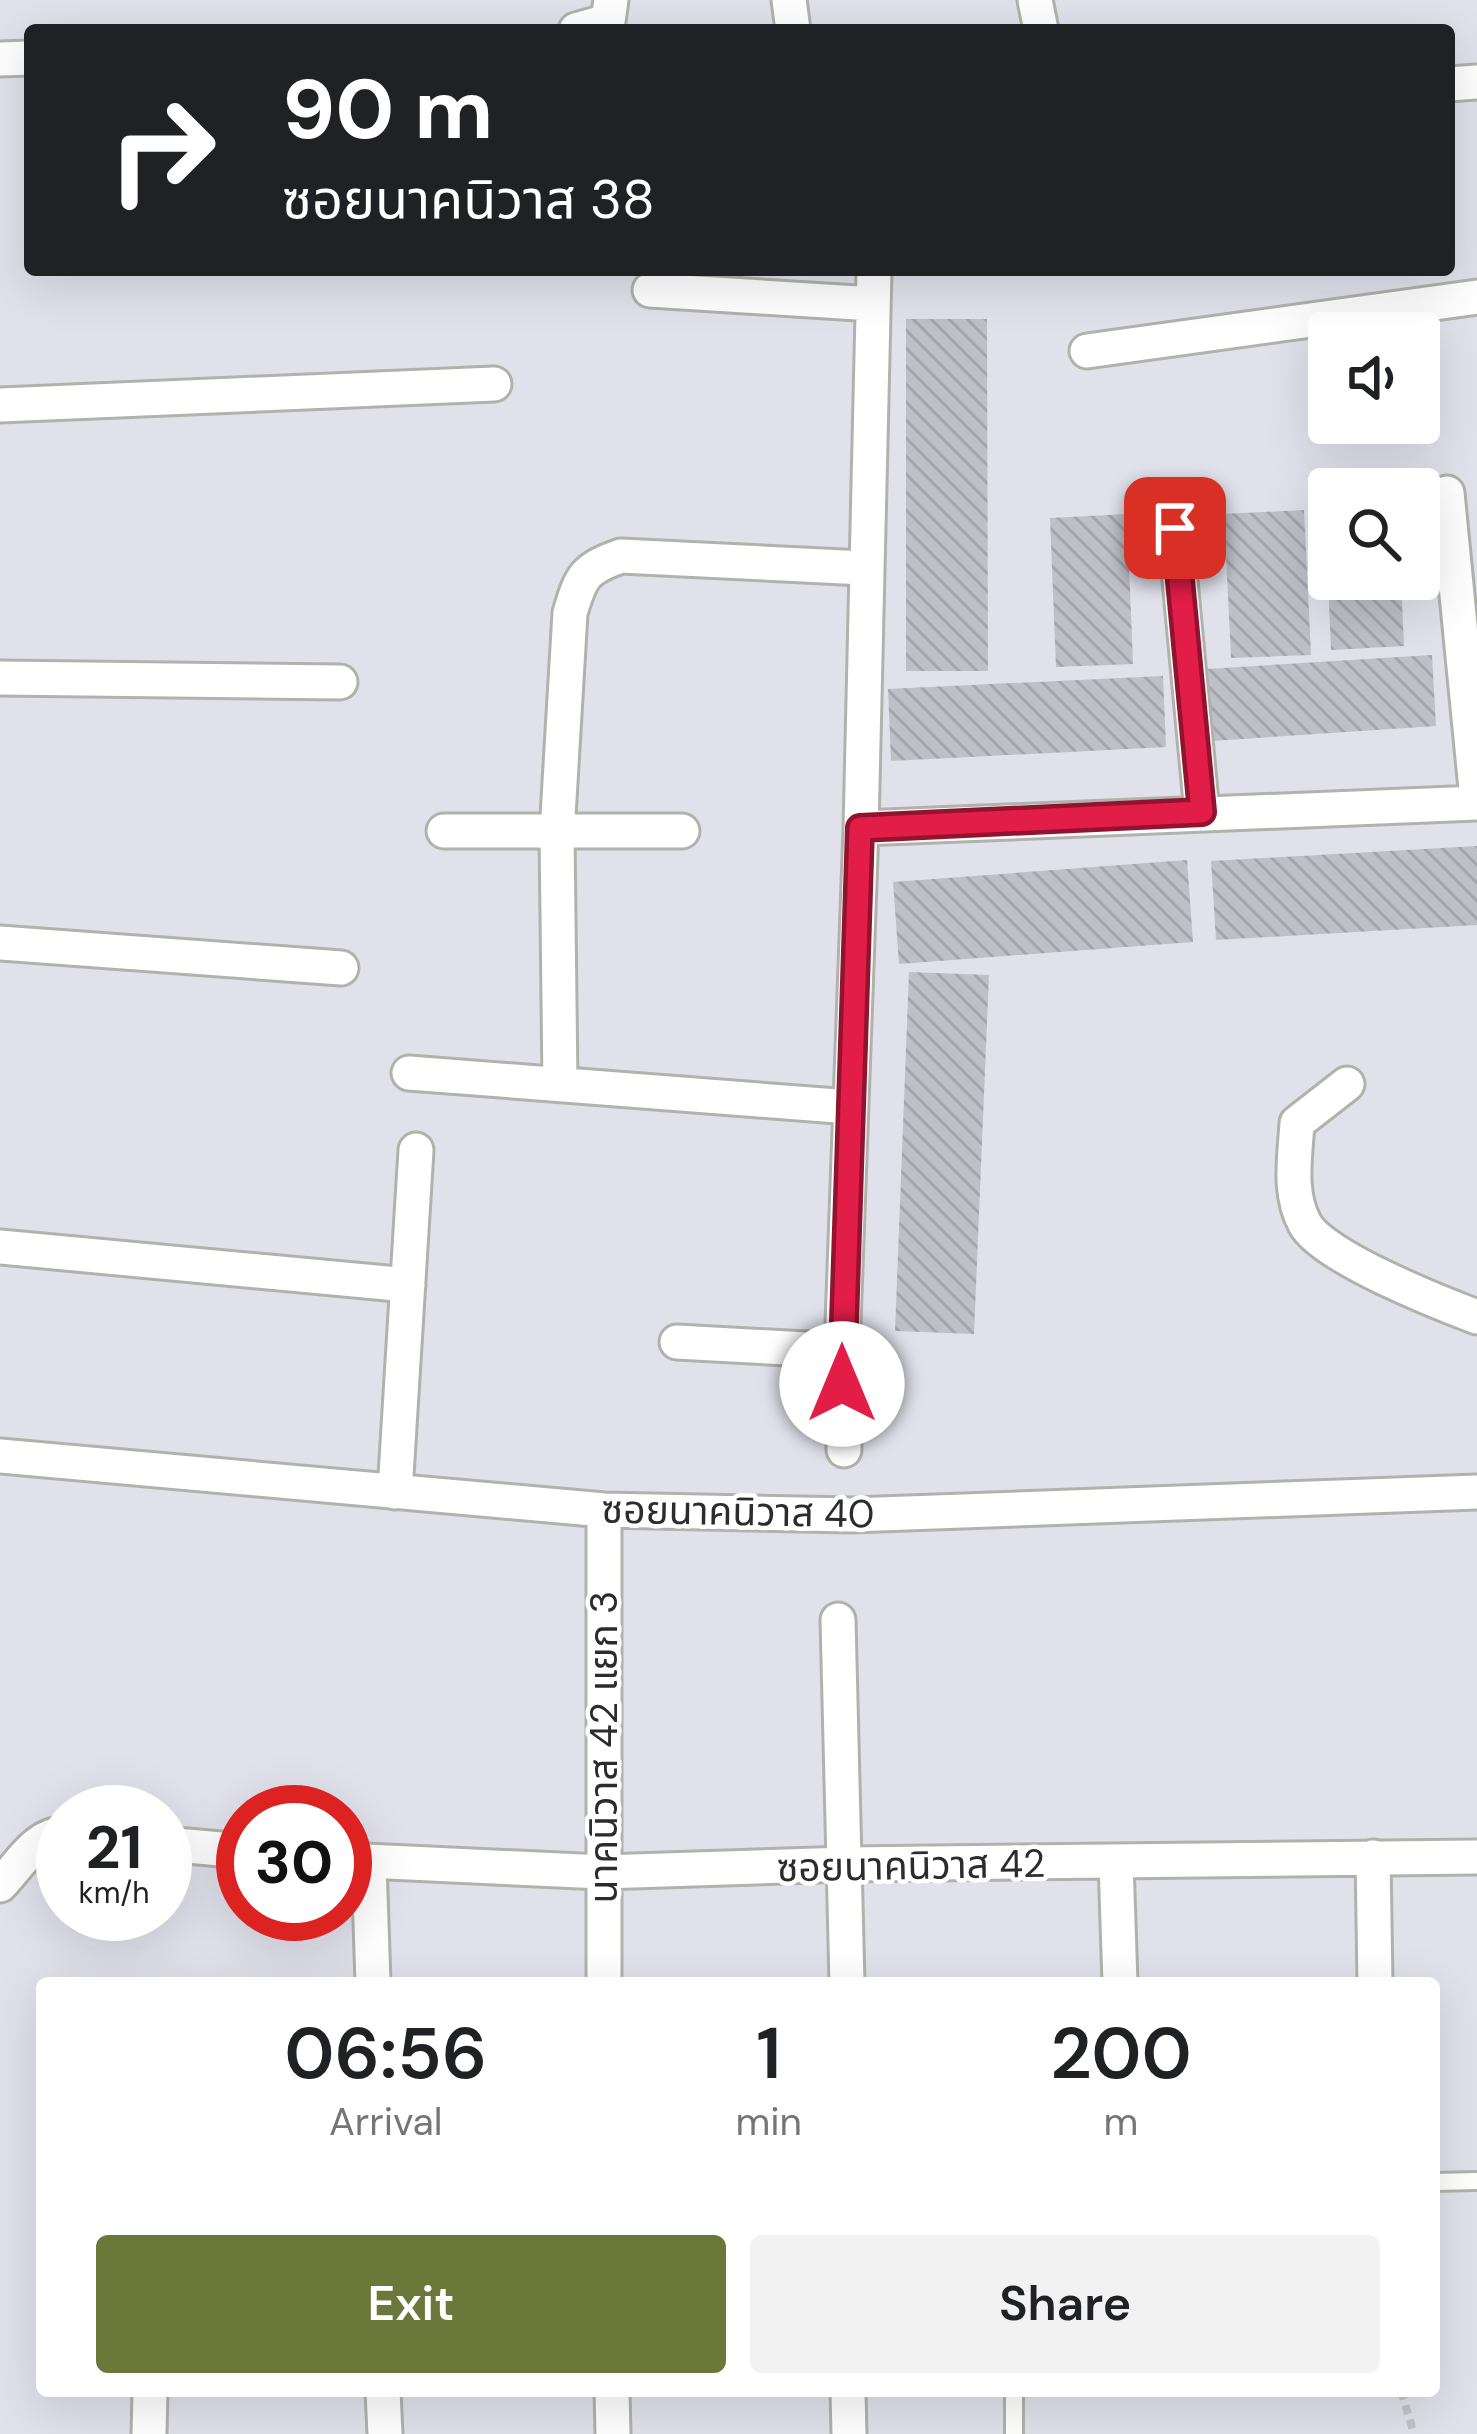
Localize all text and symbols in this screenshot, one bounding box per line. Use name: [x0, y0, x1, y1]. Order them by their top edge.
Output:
text: 90 m: [282, 55, 493, 164]
icon: right: [84, 72, 240, 228]
text: ซอยนาคนิวาส 38: [282, 164, 655, 235]
map controls: [1308, 312, 1440, 600]
button: sound: [1308, 312, 1440, 444]
button: search: [1308, 468, 1440, 600]
pin: [1124, 477, 1226, 579]
icon: arrive: [1142, 495, 1208, 561]
position arrow: [779, 1321, 905, 1447]
street label: ซอยนาคนิวาส 40: [601, 1484, 875, 1539]
street label: นาคนิวาส 42 แยก 3: [578, 1591, 629, 1903]
speed limit sign: 30: [216, 1785, 372, 1941]
text: 21: [86, 1808, 142, 1887]
street label: ซอยนาคนิวาส 42: [776, 1838, 1046, 1893]
text: km/h: [79, 1873, 149, 1912]
text: 06:56: [284, 2007, 487, 2100]
text: 1: [756, 2007, 781, 2100]
text: 200: [1050, 2007, 1192, 2100]
text: Arrival: [329, 2096, 443, 2147]
text: min: [735, 2096, 802, 2147]
text: m: [1104, 2096, 1138, 2147]
button: Exit: [96, 2235, 726, 2373]
button: Share: [750, 2235, 1380, 2373]

